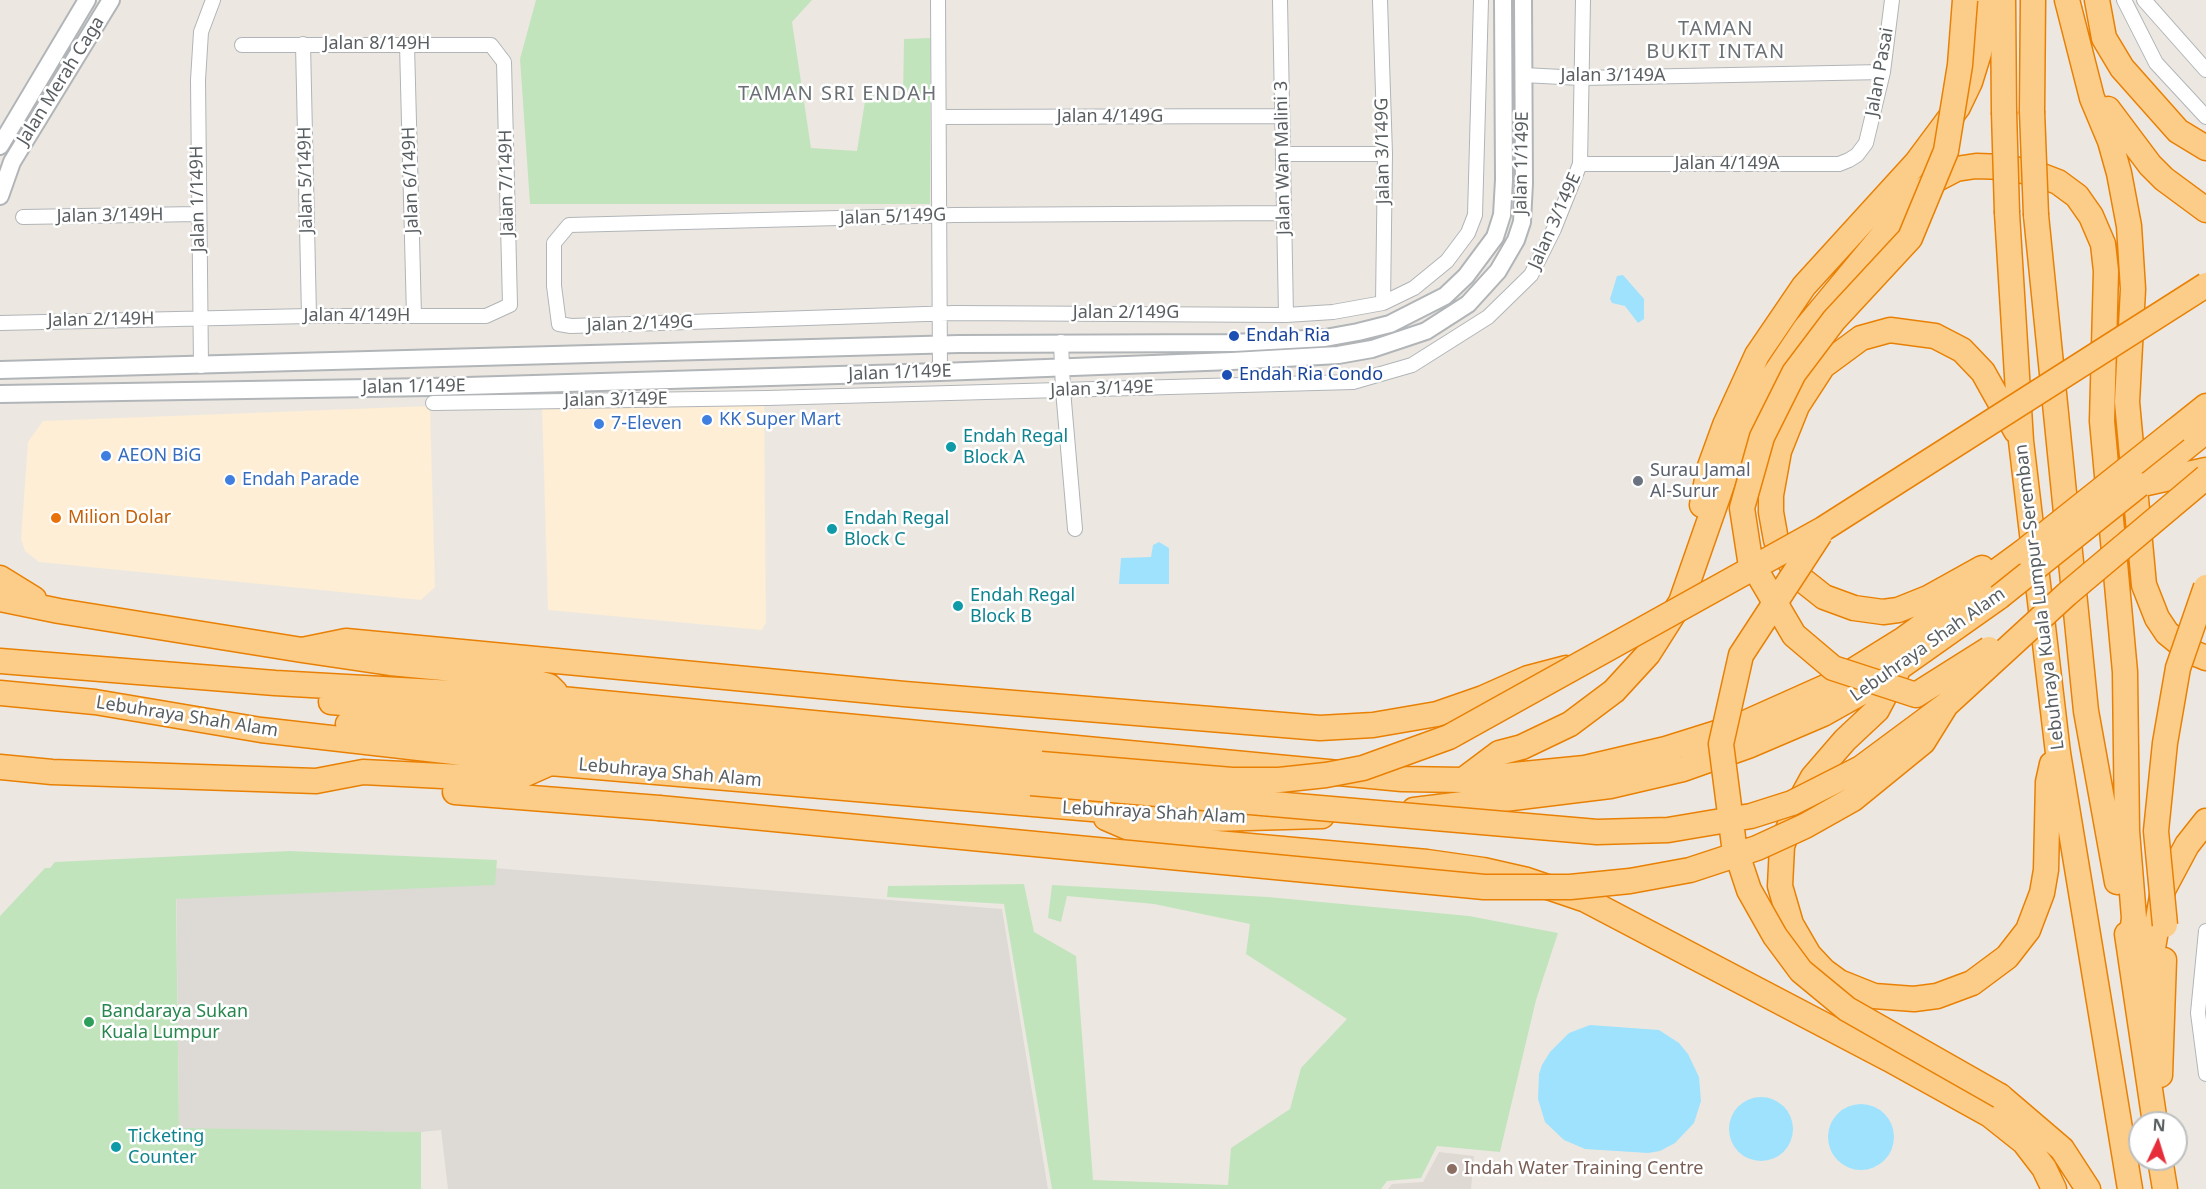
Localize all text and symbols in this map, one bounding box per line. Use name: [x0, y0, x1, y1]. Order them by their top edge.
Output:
street label: Jalan Merah Caga: [13, 13, 109, 149]
district label: TAMAN BUKIT INTAN: [1646, 17, 1786, 64]
street label: Jalan Pasai: [1862, 26, 1898, 118]
street label: Jalan 8/149H: [324, 33, 430, 55]
street label: Jalan 3/149A: [1561, 65, 1665, 87]
street label: Jalan Wan Malini 3: [1271, 81, 1295, 235]
district label: TAMAN SRI ENDAH: [738, 82, 938, 106]
street label: Jalan 3/149G: [1371, 98, 1395, 204]
street label: Jalan 4/149G: [1057, 106, 1163, 128]
street label: Jalan 1/149E: [1510, 111, 1534, 215]
street label: Jalan 5/149H: [294, 126, 318, 234]
street label: Jalan 6/149H: [398, 126, 424, 234]
street label: Jalan 7/149H: [495, 129, 519, 237]
street label: Jalan 1/149H: [186, 145, 210, 253]
street label: Jalan 4/149A: [1675, 153, 1779, 175]
street label: Jalan 3/149E: [1524, 169, 1586, 273]
street label: Jalan 3/149H: [56, 204, 164, 228]
street label: Jalan 5/149G: [839, 204, 947, 230]
street label: Jalan 2/149G: [1073, 302, 1179, 324]
street label: Jalan 4/149H: [304, 305, 410, 327]
street label: Jalan 2/149H: [47, 308, 155, 332]
street label: Jalan 2/149G: [586, 311, 694, 337]
place label: Endah Ria: [1246, 325, 1330, 347]
marker: Endah Ria: [1227, 329, 1241, 343]
street label: Jalan 1/149E: [848, 360, 952, 386]
place label: Endah Ria Condo: [1239, 364, 1383, 386]
marker: Endah Ria Condo: [1220, 368, 1234, 382]
street label: Jalan 1/149E: [362, 375, 466, 399]
street label: Jalan 3/149E: [1050, 376, 1154, 402]
street label: Jalan 3/149E: [564, 388, 668, 412]
place label: KK Super Mart: [719, 409, 841, 431]
place label: 7-Eleven: [611, 413, 682, 435]
marker: KK Super Mart: [700, 413, 714, 427]
marker: 7-Eleven: [592, 417, 606, 431]
place label: Endah Regal Block A: [963, 426, 1068, 468]
marker: Endah Regal Block A: [944, 440, 958, 454]
street label: Lebuhraya Kuala Lumpur–Seremban: [2010, 443, 2070, 751]
place label: AEON BiG: [118, 445, 201, 467]
marker: AEON BiG: [99, 449, 113, 463]
place label: Surau Jamal Al-Surur: [1650, 460, 1751, 502]
place label: Endah Parade: [242, 469, 359, 491]
marker: Endah Parade: [223, 473, 237, 487]
marker: Surau Jamal Al-Surur: [1631, 474, 1645, 488]
place label: Milion Dolar: [68, 507, 171, 529]
place label: Endah Regal Block C: [844, 508, 949, 550]
marker: Milion Dolar: [49, 511, 63, 525]
marker: Endah Regal Block C: [825, 522, 839, 536]
street label: Lebuhraya Shah Alam: [1846, 583, 2010, 707]
place label: Endah Regal Block B: [970, 585, 1075, 628]
marker: Endah Regal Block B: [951, 599, 965, 613]
street label: Lebuhraya Shah Alam: [94, 692, 280, 742]
street label: Lebuhraya Shah Alam: [577, 754, 763, 792]
street label: Lebuhraya Shah Alam: [1062, 797, 1246, 829]
place label: Bandaraya Sukan Kuala Lumpur: [101, 1001, 248, 1044]
marker: Bandaraya Sukan Kuala Lumpur: [82, 1015, 96, 1029]
north arrow: [2128, 1111, 2188, 1171]
text: N: [2152, 1114, 2166, 1136]
place label: Ticketing Counter: [128, 1126, 204, 1168]
marker: Ticketing Counter: [109, 1140, 123, 1154]
place label: Indah Water Training Centre: [1464, 1158, 1703, 1180]
marker: Indah Water Training Centre: [1445, 1162, 1459, 1176]

